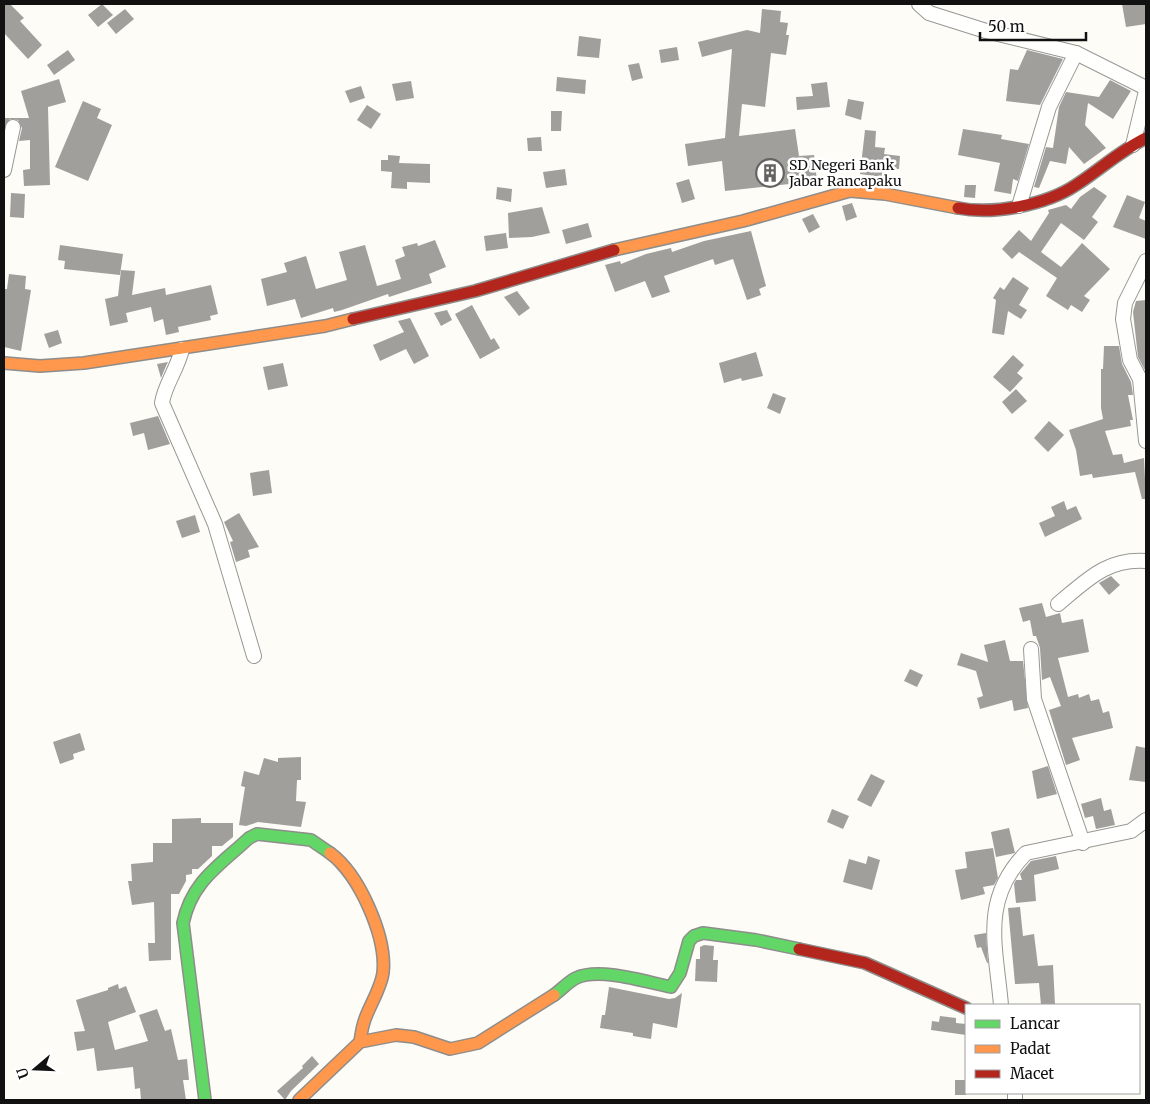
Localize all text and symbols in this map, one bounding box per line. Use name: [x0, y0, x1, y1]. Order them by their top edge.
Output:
scale bar: [980, 10, 1086, 42]
text: 50 m: [988, 17, 1025, 36]
place label: SD Negeri Bank Jabar Rancapaku: [788, 156, 902, 190]
building icon: SD Negeri Bank Jabar Rancapaku: [755, 158, 785, 188]
legend: [965, 1004, 1140, 1094]
text: Lancar: [1010, 1014, 1060, 1033]
text: Padat: [1010, 1039, 1051, 1058]
north arrow: [10, 1044, 60, 1094]
text: Macet: [1010, 1064, 1054, 1083]
text: U: [12, 1065, 33, 1081]

